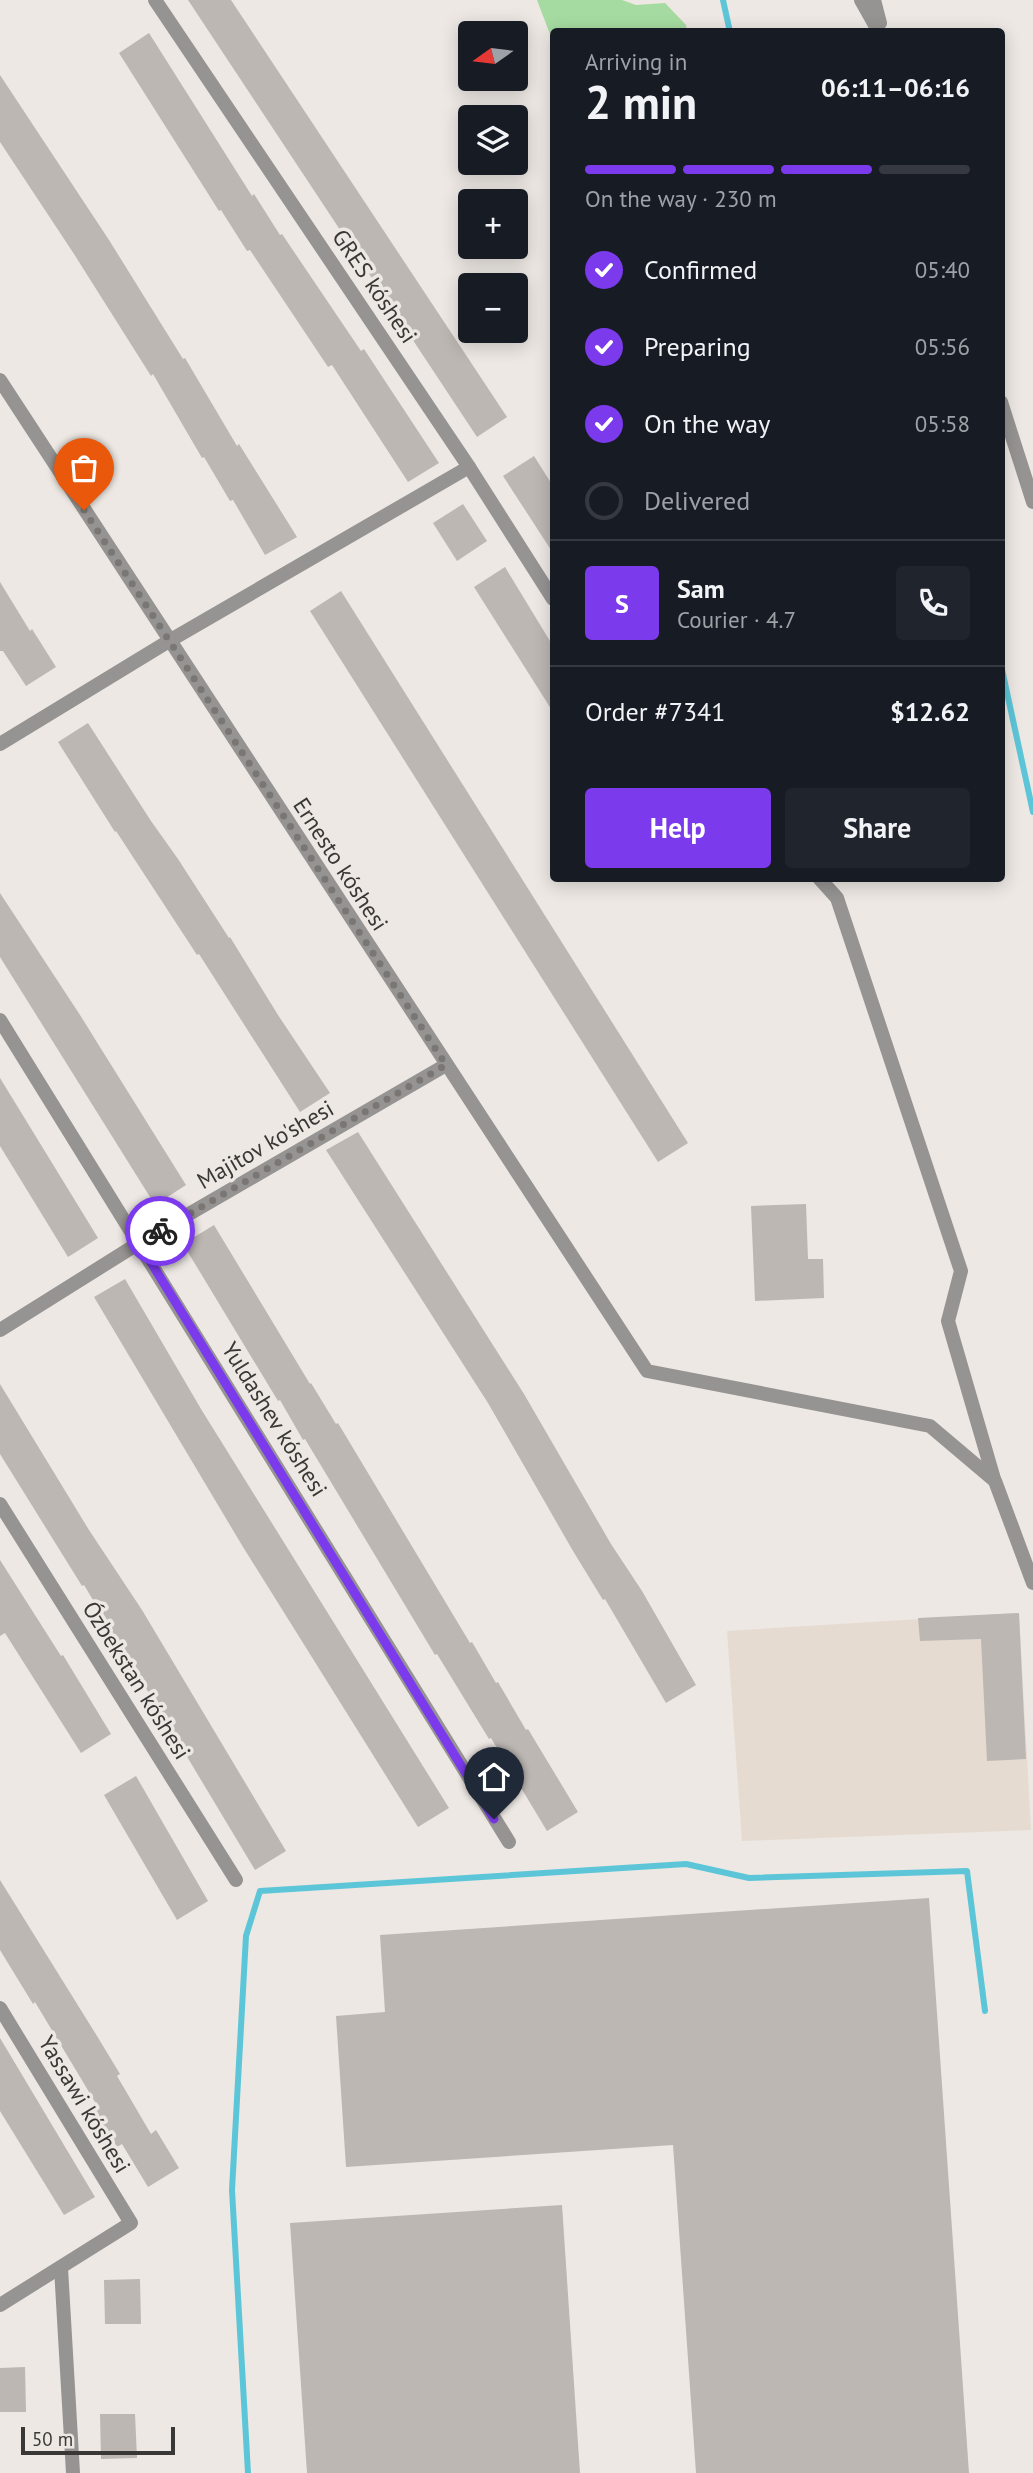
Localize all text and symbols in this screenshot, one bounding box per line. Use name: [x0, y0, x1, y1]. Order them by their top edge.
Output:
north arrow: [458, 21, 528, 91]
map controls: [458, 21, 528, 343]
text: Arriving in: [585, 47, 687, 76]
text: 06:11–06:16: [821, 71, 970, 104]
text: 2 min: [585, 72, 697, 132]
button: layers: [458, 105, 528, 175]
text: On the way · 230 m: [585, 184, 777, 213]
button: +: [458, 189, 528, 259]
street label: GRES kóshesi: [326, 223, 424, 349]
icon: check: [585, 251, 623, 289]
text: Confirmed: [644, 253, 757, 286]
text: 05:40: [915, 255, 970, 284]
button: −: [458, 273, 528, 343]
icon: check: [585, 328, 623, 366]
text: Preparing: [644, 330, 751, 363]
text: 05:56: [915, 332, 970, 361]
icon: check: [585, 405, 623, 443]
text: On the way: [644, 407, 770, 440]
text: 05:58: [915, 409, 970, 438]
pin: [54, 438, 114, 510]
icon: bag: [65, 449, 103, 487]
text: Delivered: [644, 484, 750, 517]
button: phone: [896, 566, 970, 640]
text: Sam: [677, 572, 725, 605]
text: S: [615, 587, 629, 620]
text: Courier · 4.7: [677, 605, 796, 634]
text: Order #7341: [585, 695, 725, 728]
text: $12.62: [890, 695, 970, 728]
button: Help: [585, 788, 771, 868]
button: Share: [785, 788, 970, 868]
street label: Ernesto kóshesi: [287, 792, 395, 936]
street label: Majitov ko'shesi: [191, 1093, 339, 1195]
courier: [125, 1196, 195, 1266]
icon: bike: [141, 1212, 179, 1250]
street label: Yuldashev kóshesi: [216, 1336, 334, 1502]
street label: Ózbekstan kóshesi: [77, 1596, 197, 1764]
pin: [464, 1747, 524, 1819]
icon: home: [475, 1758, 513, 1796]
street label: Yassawi kóshesi: [33, 2030, 137, 2178]
scale bar: [21, 2424, 175, 2456]
text: 50 m: [32, 2427, 73, 2451]

